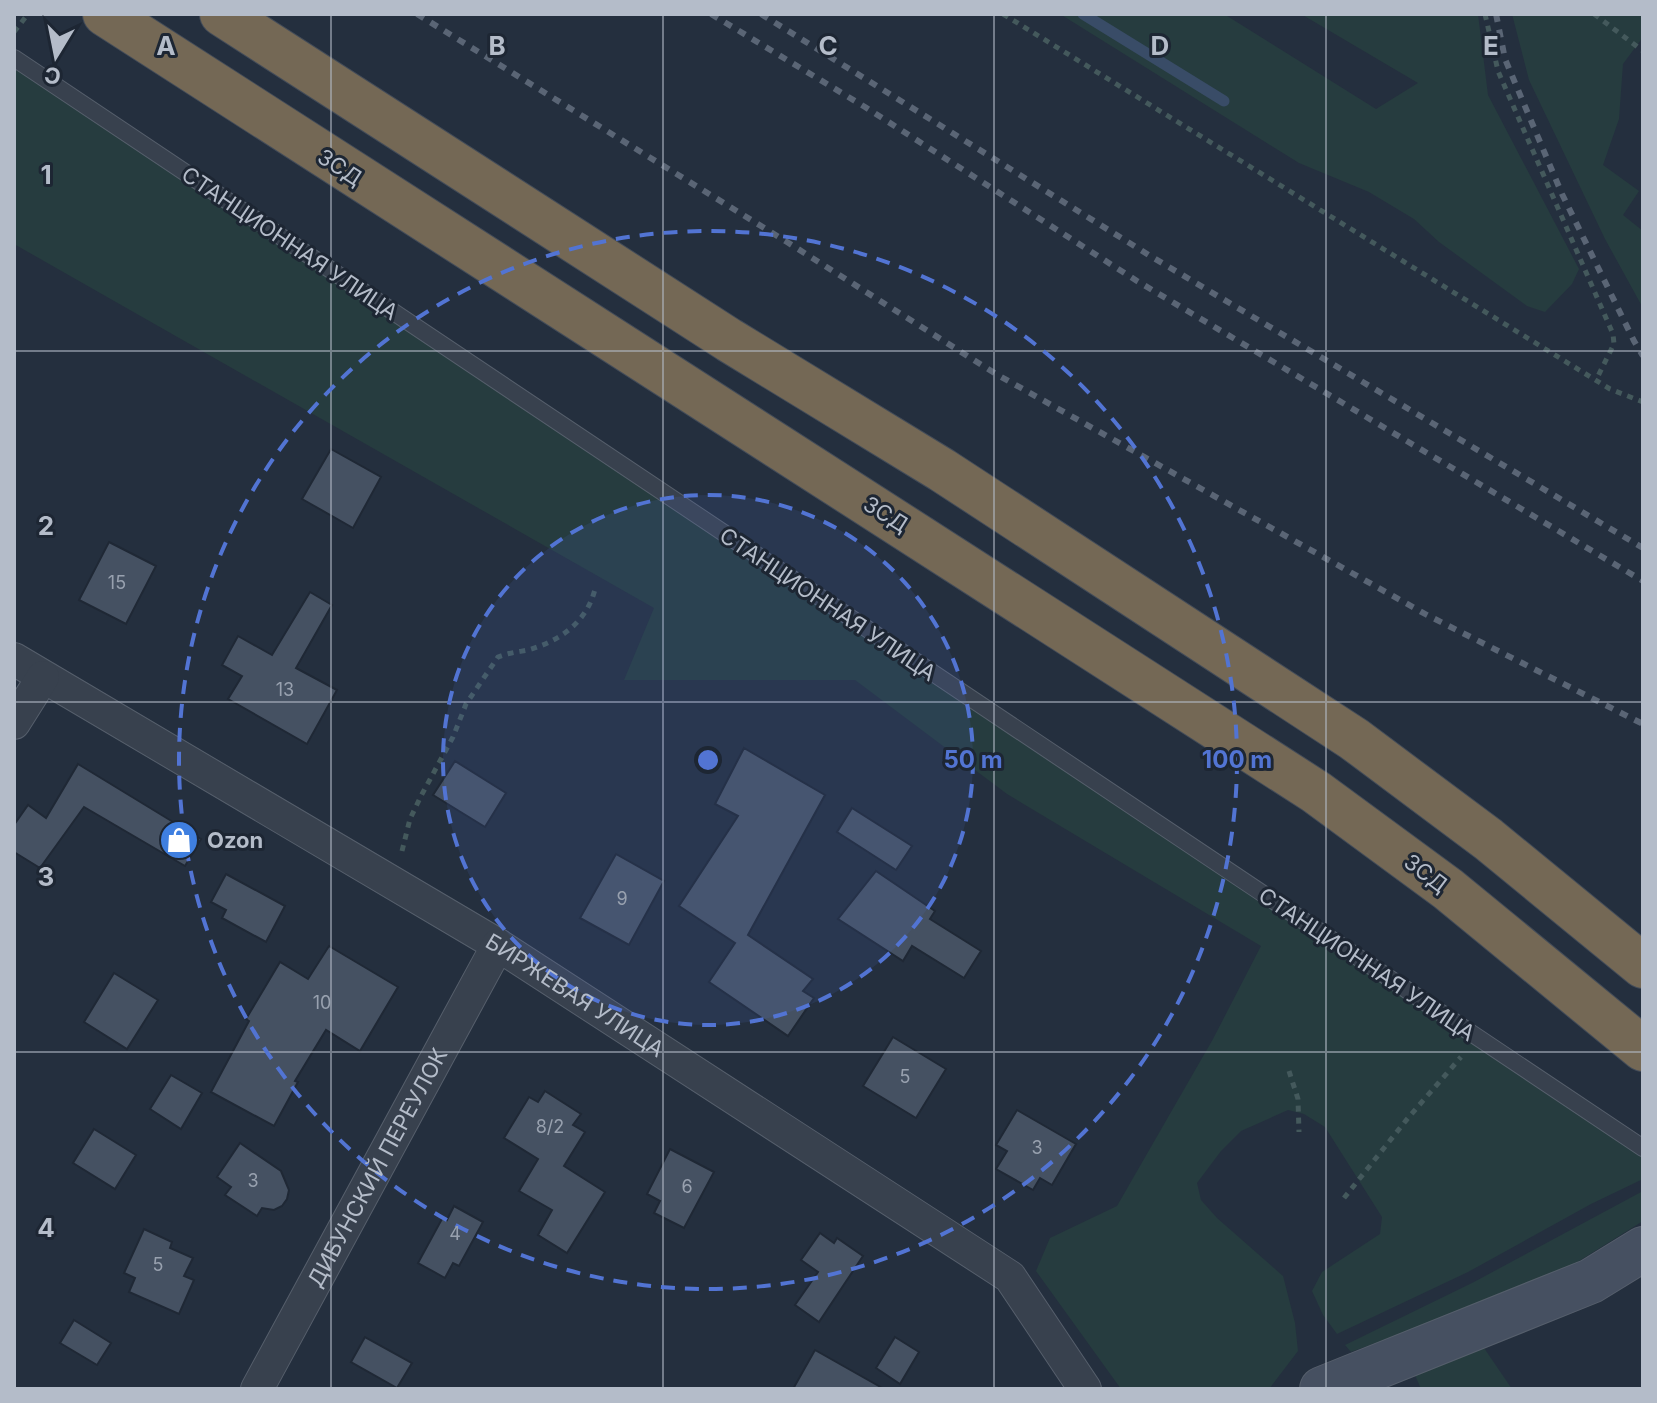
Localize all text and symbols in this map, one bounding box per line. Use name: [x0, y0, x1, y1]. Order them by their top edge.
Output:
north arrow: [16, 16, 96, 96]
text: A: [156, 30, 176, 61]
text: B: [488, 30, 506, 61]
text: C: [818, 30, 838, 61]
text: D: [1151, 30, 1169, 61]
text: E: [1483, 30, 1499, 61]
text: С: [42, 61, 63, 90]
street label: ЗСД: [313, 143, 367, 191]
text: 1: [40, 159, 52, 190]
street label: СТАНЦИОННАЯ УЛИЦА: [177, 161, 403, 325]
street label: ЗСД: [859, 490, 913, 538]
text: 2: [38, 510, 54, 541]
street label: СТАНЦИОННАЯ УЛИЦА: [715, 522, 941, 686]
house number: 15: [108, 572, 126, 593]
house number: 13: [276, 679, 294, 700]
text: 50 m: [943, 745, 1003, 774]
text: 100 m: [1202, 745, 1272, 774]
centre of rings: [694, 746, 722, 774]
shop icon: Ozon: [158, 819, 200, 861]
place label: Ozon: [207, 827, 263, 853]
street label: ЗСД: [1399, 848, 1453, 898]
text: 3: [38, 861, 54, 892]
street label: СТАНЦИОННАЯ УЛИЦА: [1254, 882, 1480, 1046]
house number: 9: [616, 888, 628, 909]
street label: БИРЖЕВАЯ УЛИЦА: [481, 928, 669, 1062]
house number: 10: [313, 992, 331, 1013]
street label: ДИБУНСКИЙ ПЕРЕУЛОК: [302, 1043, 453, 1292]
house number: 5: [900, 1066, 910, 1087]
house number: 8/2: [536, 1116, 564, 1137]
house number: 3: [1031, 1137, 1043, 1158]
house number: 3: [247, 1170, 259, 1191]
house number: 6: [681, 1176, 693, 1197]
text: 4: [37, 1212, 55, 1243]
house number: 4: [449, 1223, 461, 1244]
house number: 5: [153, 1254, 163, 1275]

